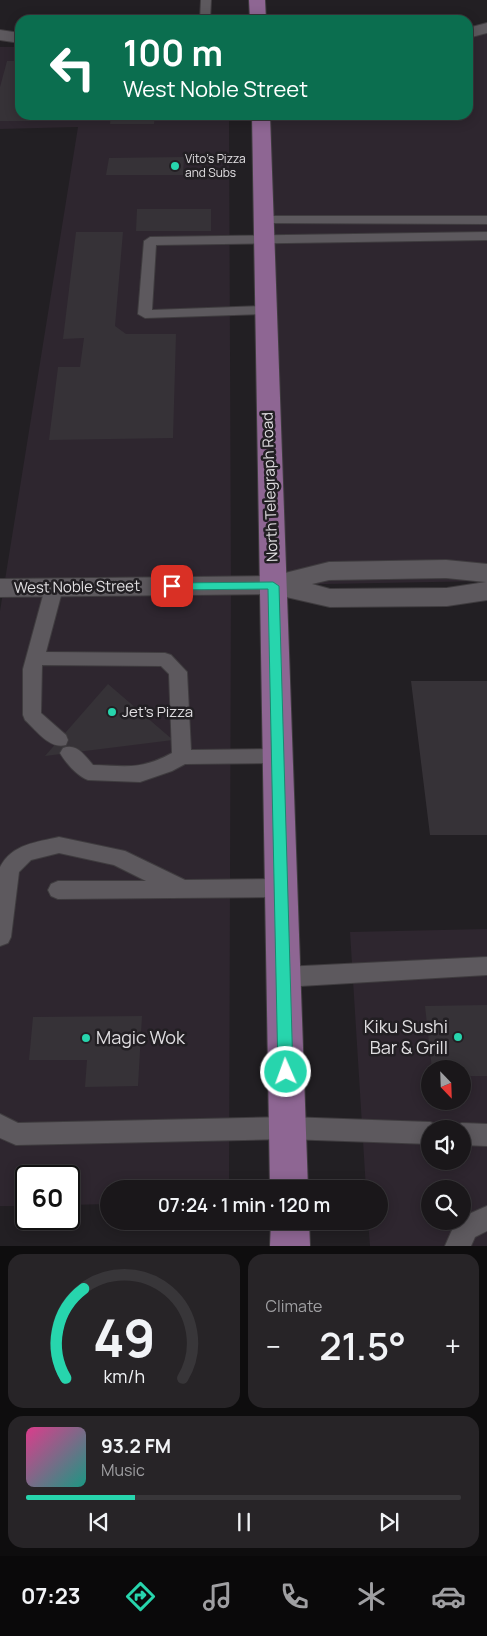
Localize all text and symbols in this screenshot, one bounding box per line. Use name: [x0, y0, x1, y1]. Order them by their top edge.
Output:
text: 100 m: [123, 29, 223, 77]
icon: left: [40, 35, 105, 100]
text: West Noble Street: [123, 74, 308, 104]
place label: Vito's Pizza and Subs: [185, 150, 246, 181]
marker: Vito's Pizza and Subs: [169, 160, 181, 172]
street label: North Telegraph Road: [256, 412, 283, 562]
pin: [151, 565, 193, 607]
icon: arrive: [158, 572, 186, 600]
street label: West Noble Street: [14, 575, 140, 598]
place label: Jet's Pizza: [122, 701, 193, 722]
marker: Jet's Pizza: [106, 706, 118, 718]
place label: Kiku Sushi Bar & Grill: [364, 1014, 448, 1059]
place label: Magic Wok: [96, 1025, 186, 1049]
marker: Kiku Sushi Bar & Grill: [452, 1031, 464, 1043]
marker: Magic Wok: [80, 1032, 92, 1044]
position arrow: [259, 1045, 311, 1097]
north arrow: [421, 1060, 471, 1110]
map controls: [421, 1060, 471, 1230]
button: sound: [421, 1120, 471, 1170]
speed limit sign: 60: [15, 1165, 80, 1230]
button: search: [421, 1180, 471, 1230]
text: 07:24 · 1 min · 120 m: [158, 1192, 330, 1218]
text: Climate: [266, 1295, 322, 1317]
text: 49: [92, 1302, 155, 1373]
text: 21.5°: [319, 1319, 406, 1371]
text: −: [266, 1327, 281, 1365]
text: +: [445, 1327, 461, 1365]
text: km/h: [103, 1364, 145, 1388]
text: 93.2 FM: [101, 1433, 171, 1459]
text: Music: [101, 1459, 145, 1481]
icon: previous: [85, 1508, 113, 1536]
icon: pause: [230, 1508, 258, 1536]
icon: next: [375, 1508, 403, 1536]
icon: directions: [123, 1579, 158, 1614]
icon: music: [200, 1579, 235, 1614]
icon: phone: [277, 1579, 312, 1614]
icon: climate: [354, 1579, 389, 1614]
icon: car: [431, 1579, 466, 1614]
text: 07:23: [21, 1581, 81, 1611]

